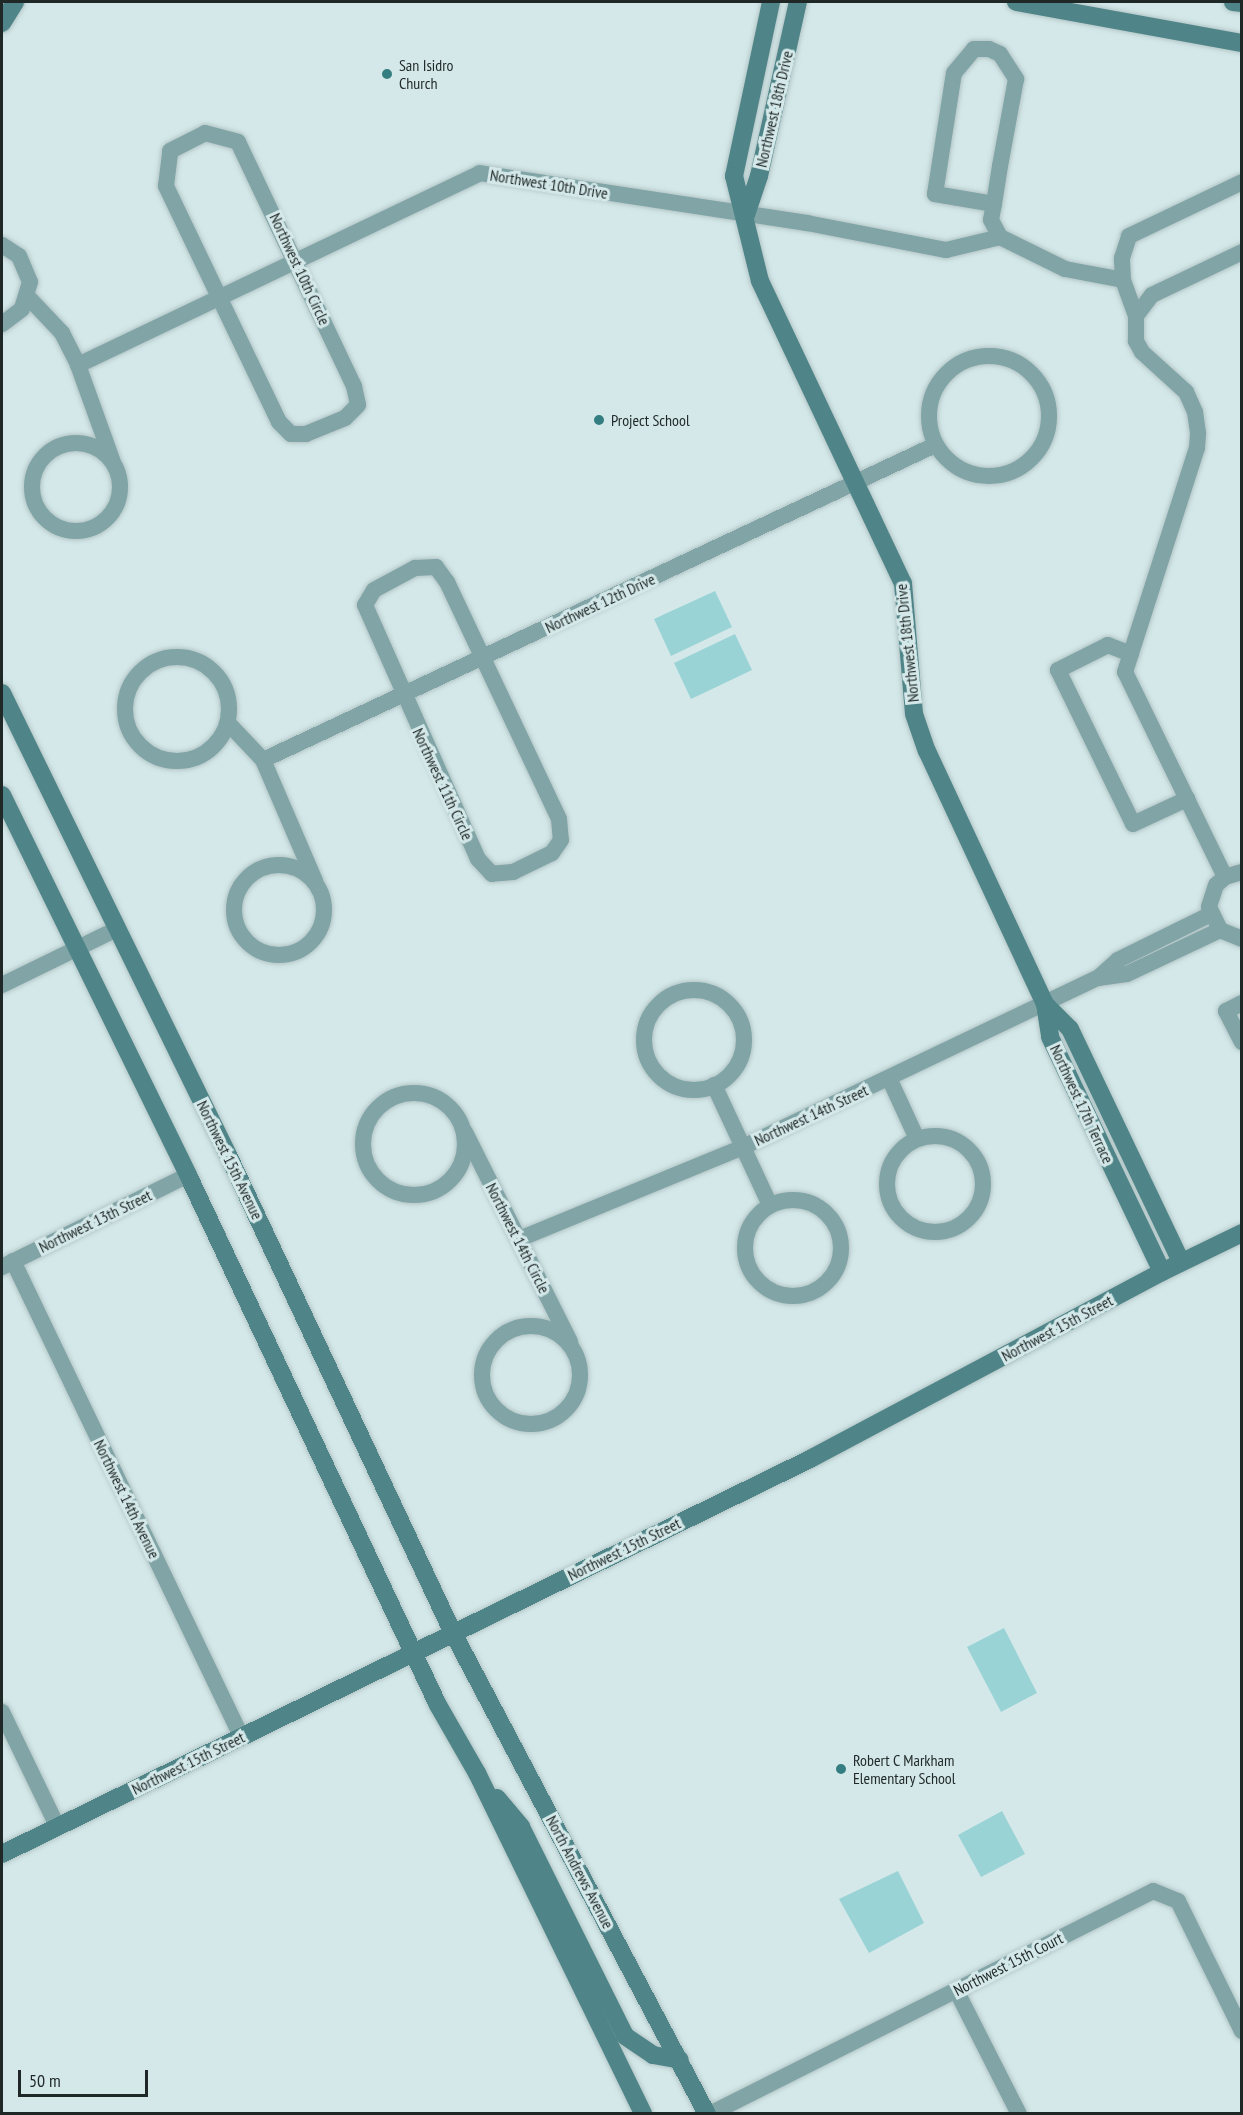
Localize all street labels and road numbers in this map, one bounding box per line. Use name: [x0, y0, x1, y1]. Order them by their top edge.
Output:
street label: Northwest 18th Drive: [751, 49, 797, 169]
street label: Northwest 10th Drive: [489, 165, 609, 203]
street label: Northwest 10th Circle: [266, 210, 334, 328]
street label: Northwest 12th Drive: [542, 569, 658, 637]
street label: Northwest 18th Drive: [891, 583, 923, 703]
street label: Northwest 11th Circle: [409, 725, 477, 843]
street label: Northwest 17th Terrace: [1046, 1041, 1118, 1167]
street label: Northwest 14th Street: [751, 1080, 871, 1150]
street label: Northwest 15th Avenue: [193, 1097, 267, 1223]
street label: Northwest 14th Circle: [482, 1180, 554, 1296]
street label: Northwest 13th Street: [35, 1185, 155, 1257]
street label: Northwest 15th Street: [998, 1291, 1116, 1365]
street label: Northwest 14th Avenue: [90, 1436, 164, 1562]
street label: Northwest 15th Street: [564, 1513, 684, 1585]
street label: Northwest 15th Street: [128, 1727, 248, 1799]
street label: North Andrews Avenue: [542, 1812, 618, 1932]
street label: Northwest 15th Court: [950, 1928, 1066, 2000]

